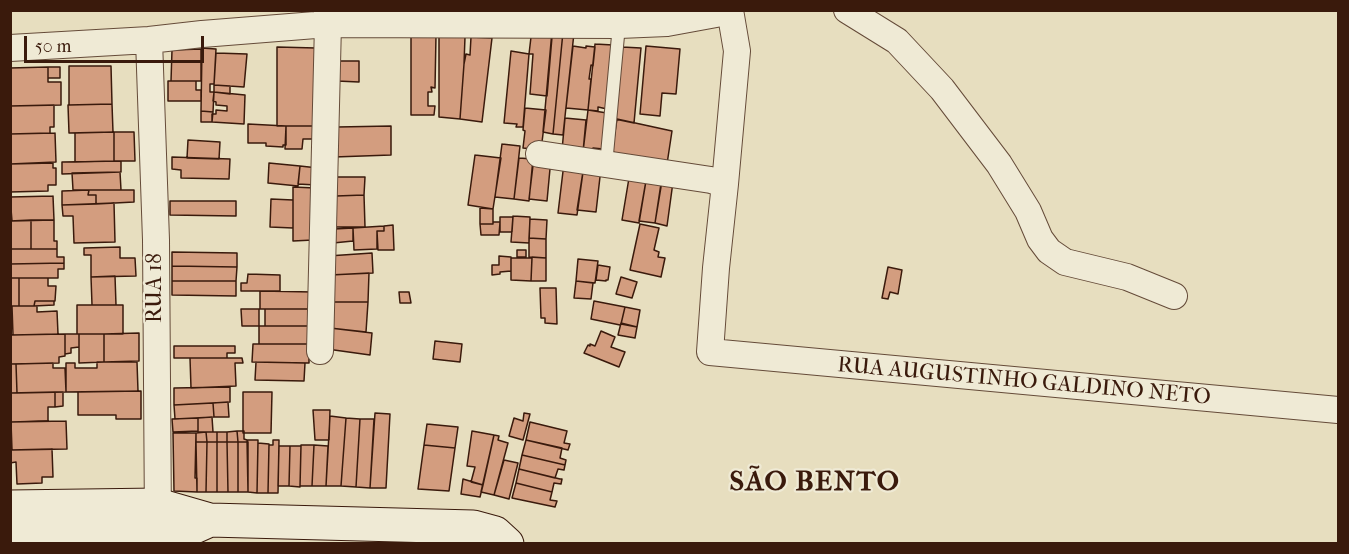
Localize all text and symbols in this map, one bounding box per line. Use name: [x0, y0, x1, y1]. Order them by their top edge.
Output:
scale bar: [27, 24, 207, 62]
text: 50 m: [35, 36, 71, 57]
street label: RUA 18: [143, 253, 169, 323]
street label: RUA AUGUSTINHO GALDINO NETO: [836, 353, 1212, 411]
district label: SÃO BENTO: [729, 466, 901, 500]

